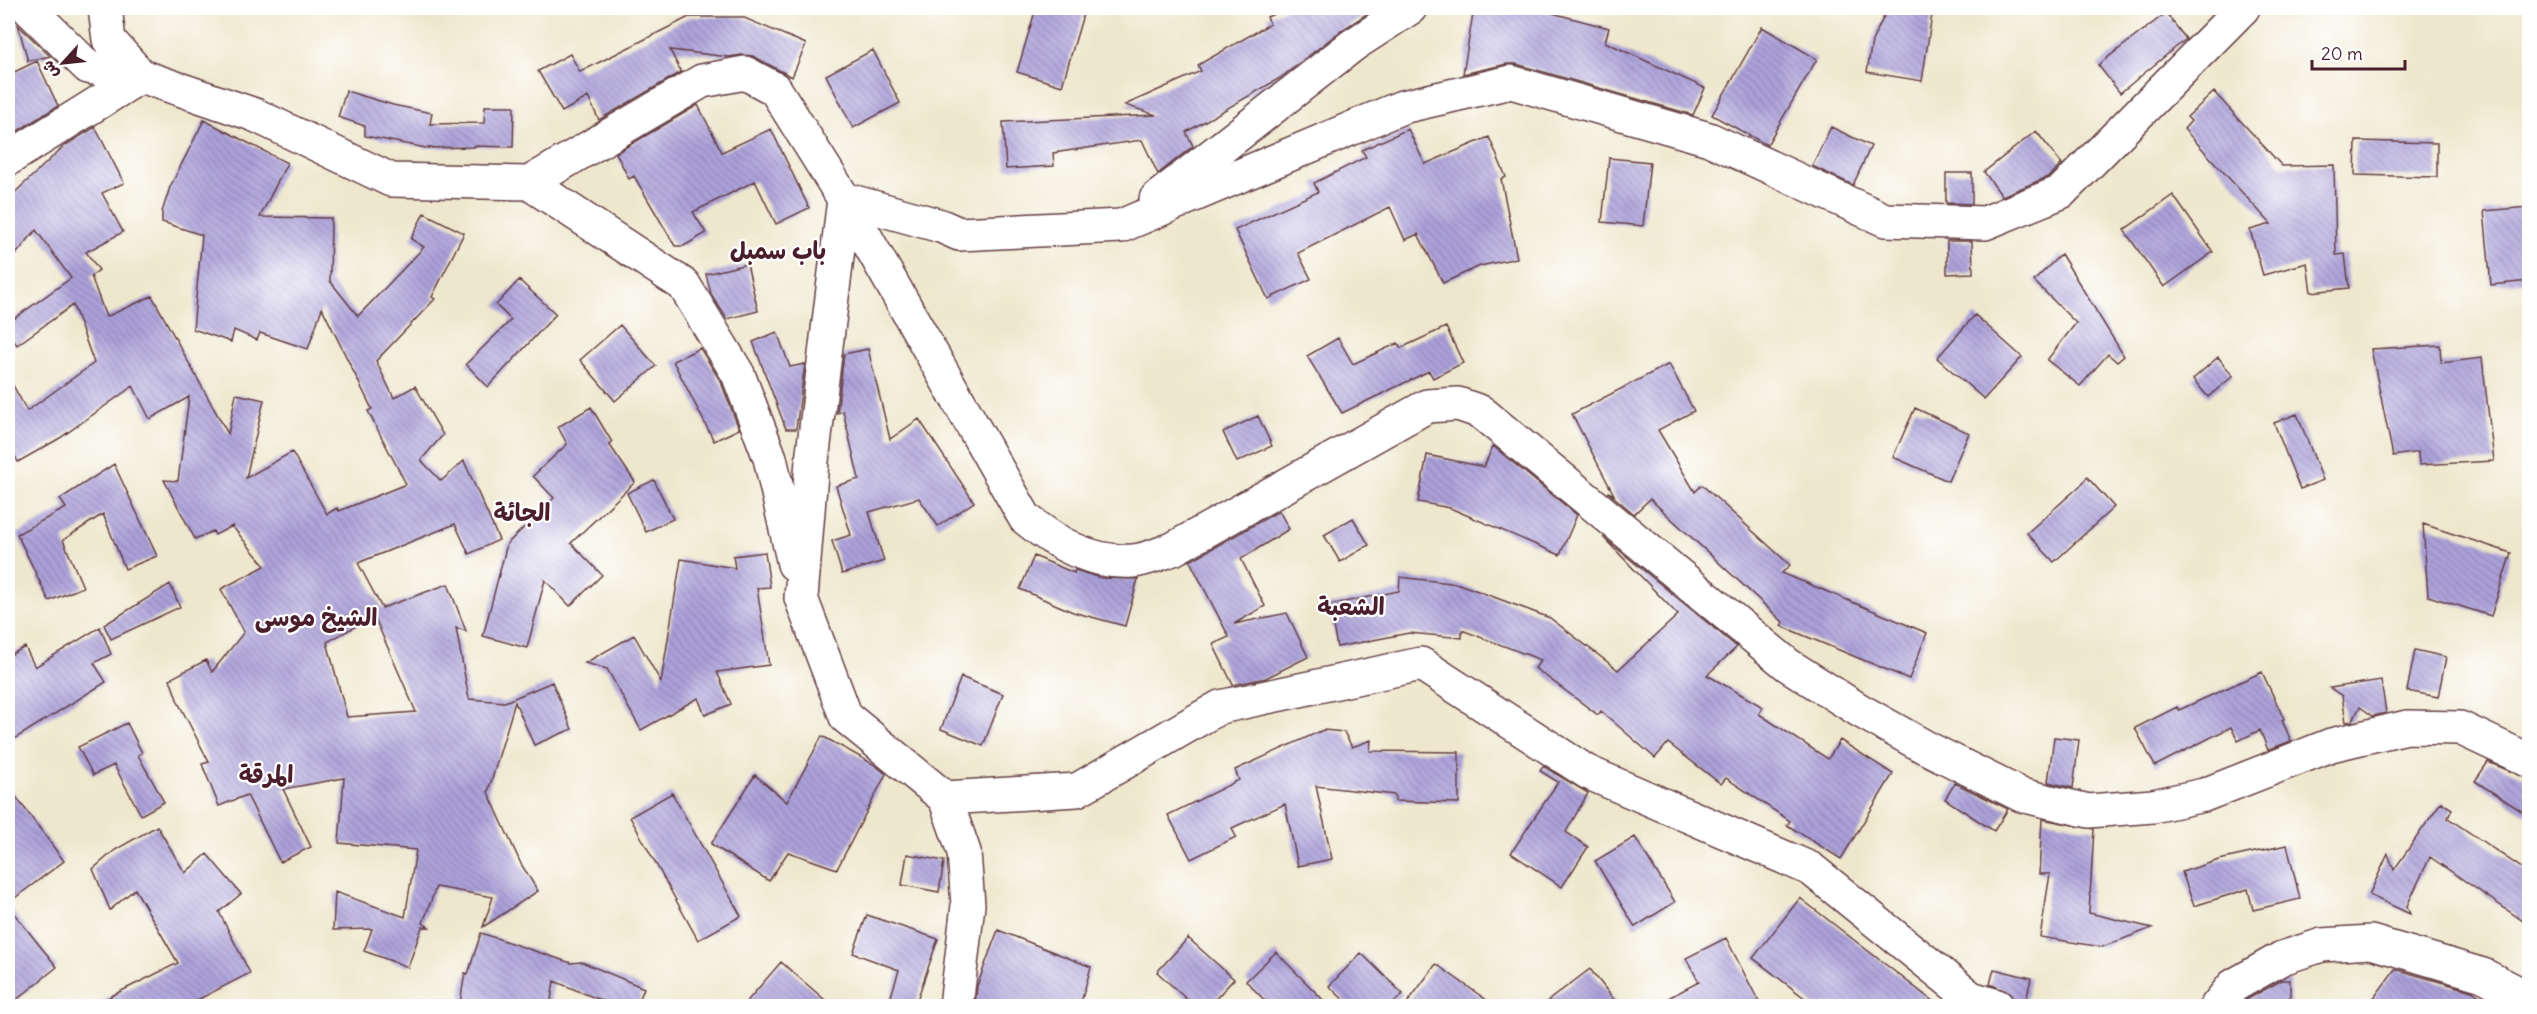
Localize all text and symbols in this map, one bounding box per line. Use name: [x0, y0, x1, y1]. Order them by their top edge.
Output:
north arrow: [33, 33, 93, 93]
scale bar: [2312, 33, 2405, 71]
text: 20 m: [2321, 42, 2363, 65]
text: ش: [37, 57, 63, 82]
district label: باب سمبل: [730, 235, 826, 265]
district label: الجائة: [494, 497, 550, 527]
district label: الشعبة: [1317, 591, 1385, 621]
district label: الشيخ موسى: [255, 602, 377, 633]
district label: المرقة: [239, 759, 293, 789]

